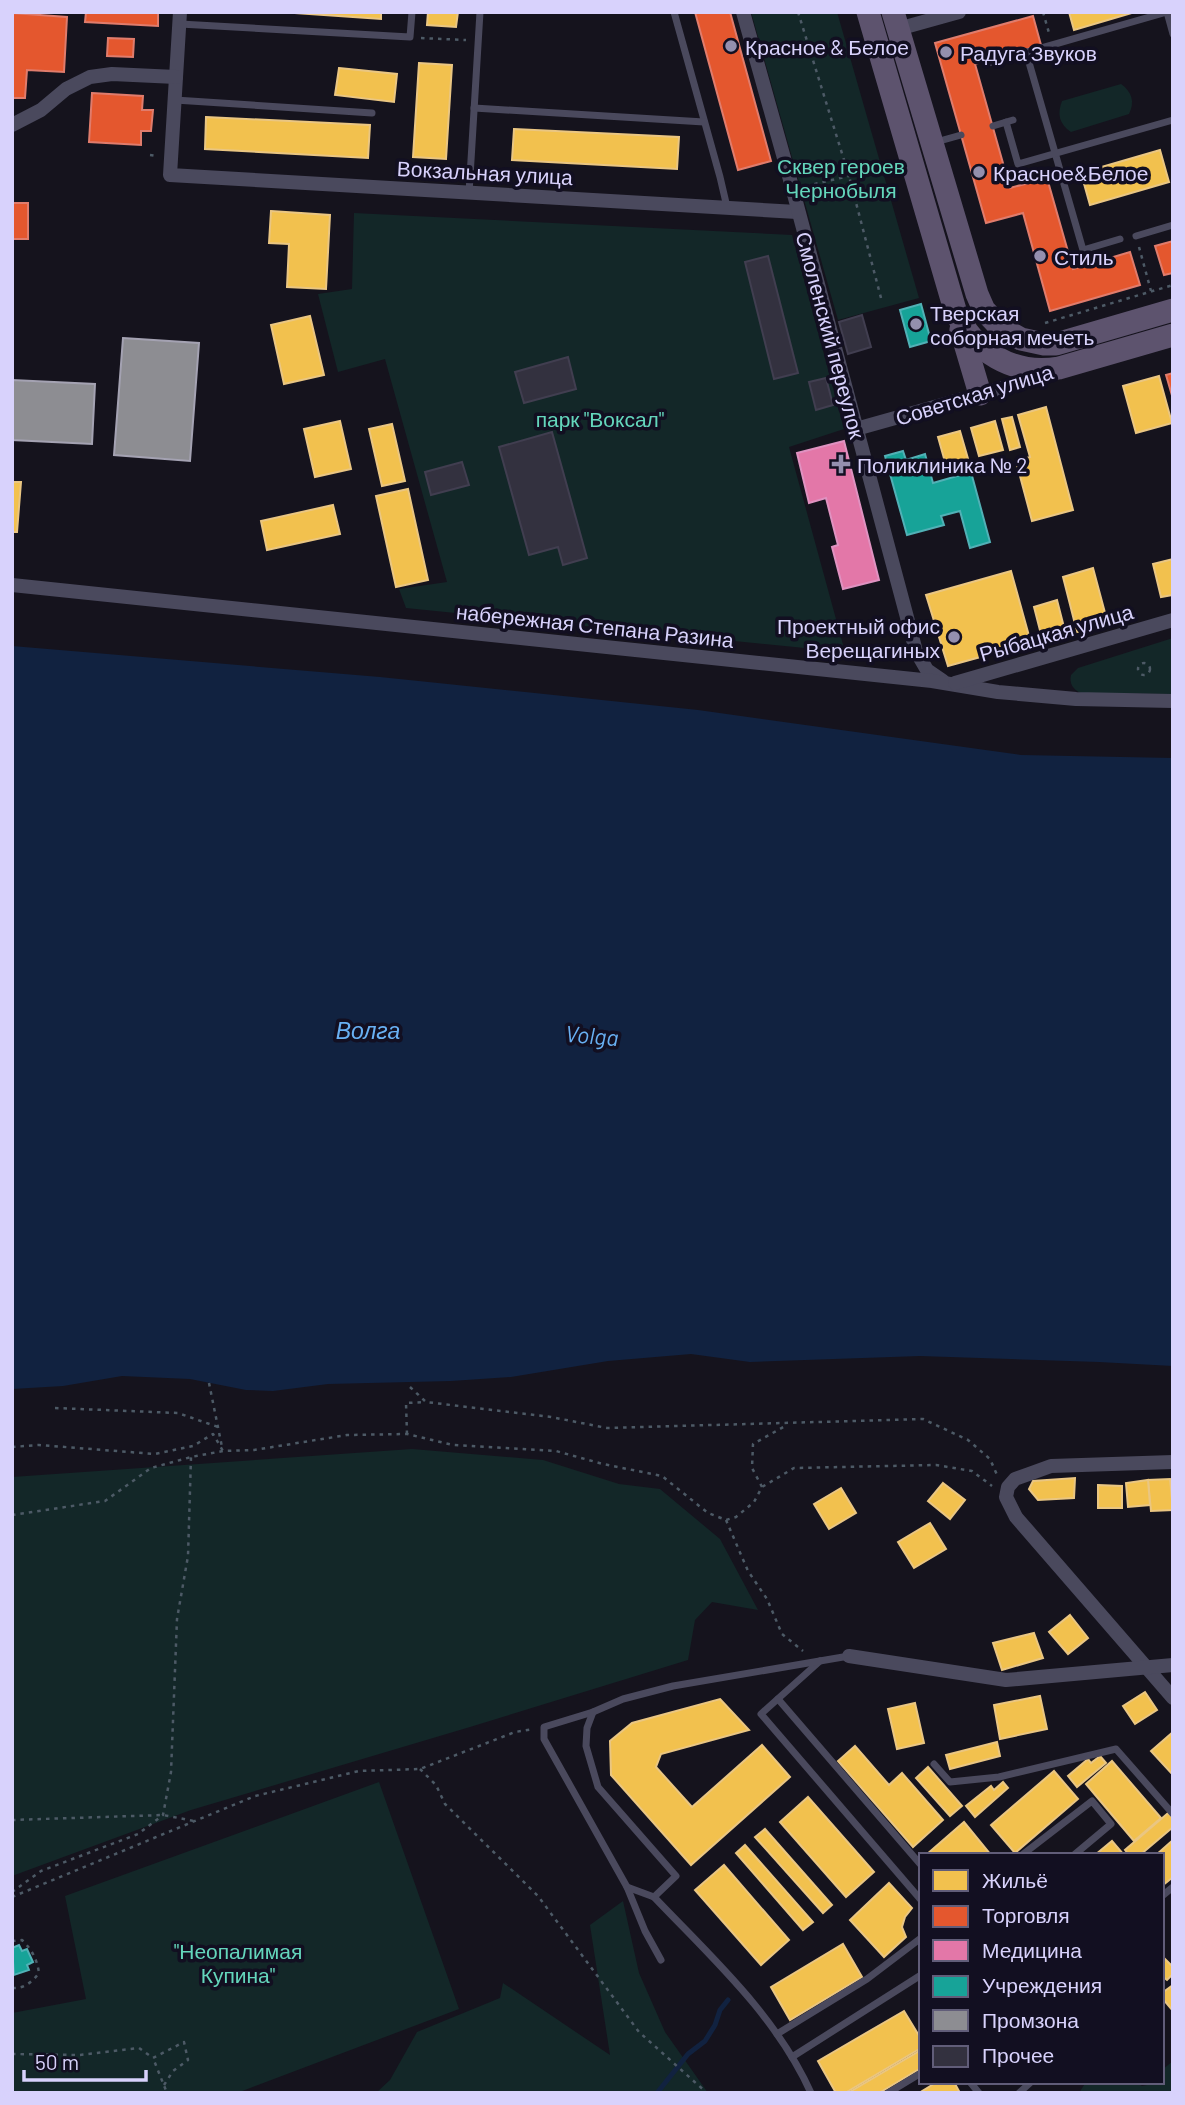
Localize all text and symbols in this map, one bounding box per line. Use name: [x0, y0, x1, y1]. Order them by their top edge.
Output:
place label: Красное & Белое: [745, 34, 909, 59]
marker: Красное & Белое: [723, 38, 739, 54]
place label: Радуга Звуков: [960, 40, 1097, 65]
marker: Радуга Звуков: [938, 44, 954, 60]
park label: Сквер героев Чернобыля: [777, 153, 905, 202]
street label: Вокзальная улица: [396, 155, 574, 189]
place label: Красное&Белое: [993, 160, 1148, 185]
marker: Красное&Белое: [971, 164, 987, 180]
street label: Смоленский переулок: [791, 229, 871, 442]
place label: Стиль: [1054, 244, 1114, 269]
marker: Стиль: [1032, 248, 1048, 264]
place label: Тверская соборная мечеть: [930, 300, 1095, 349]
marker: Тверская соборная мечеть: [908, 316, 924, 332]
street label: Советская улица: [892, 358, 1056, 430]
park label: парк "Воксал": [536, 406, 664, 431]
place label: Поликлиника № 2: [857, 452, 1028, 477]
marker: Поликлиника № 2: [831, 454, 851, 474]
street label: набережная Степана Разина: [455, 598, 735, 652]
street label: Рыбацкая улица: [976, 598, 1136, 666]
place label: Проектный офис Верещагиных: [777, 613, 940, 662]
marker: Проектный офис Верещагиных: [946, 629, 962, 645]
water label: Волга: [336, 1016, 400, 1044]
water label: Volga: [564, 1019, 620, 1051]
legend: [919, 1853, 1164, 2084]
text: Жильё: [982, 1867, 1048, 1892]
text: Торговля: [982, 1902, 1070, 1927]
text: Медицина: [982, 1937, 1082, 1962]
park label: "Неопалимая Купина": [174, 1938, 302, 1987]
text: Учреждения: [982, 1972, 1102, 1997]
text: Промзона: [982, 2007, 1079, 2032]
scale bar: [24, 2038, 147, 2082]
text: Прочее: [982, 2042, 1054, 2067]
text: 50 m: [35, 2049, 79, 2074]

